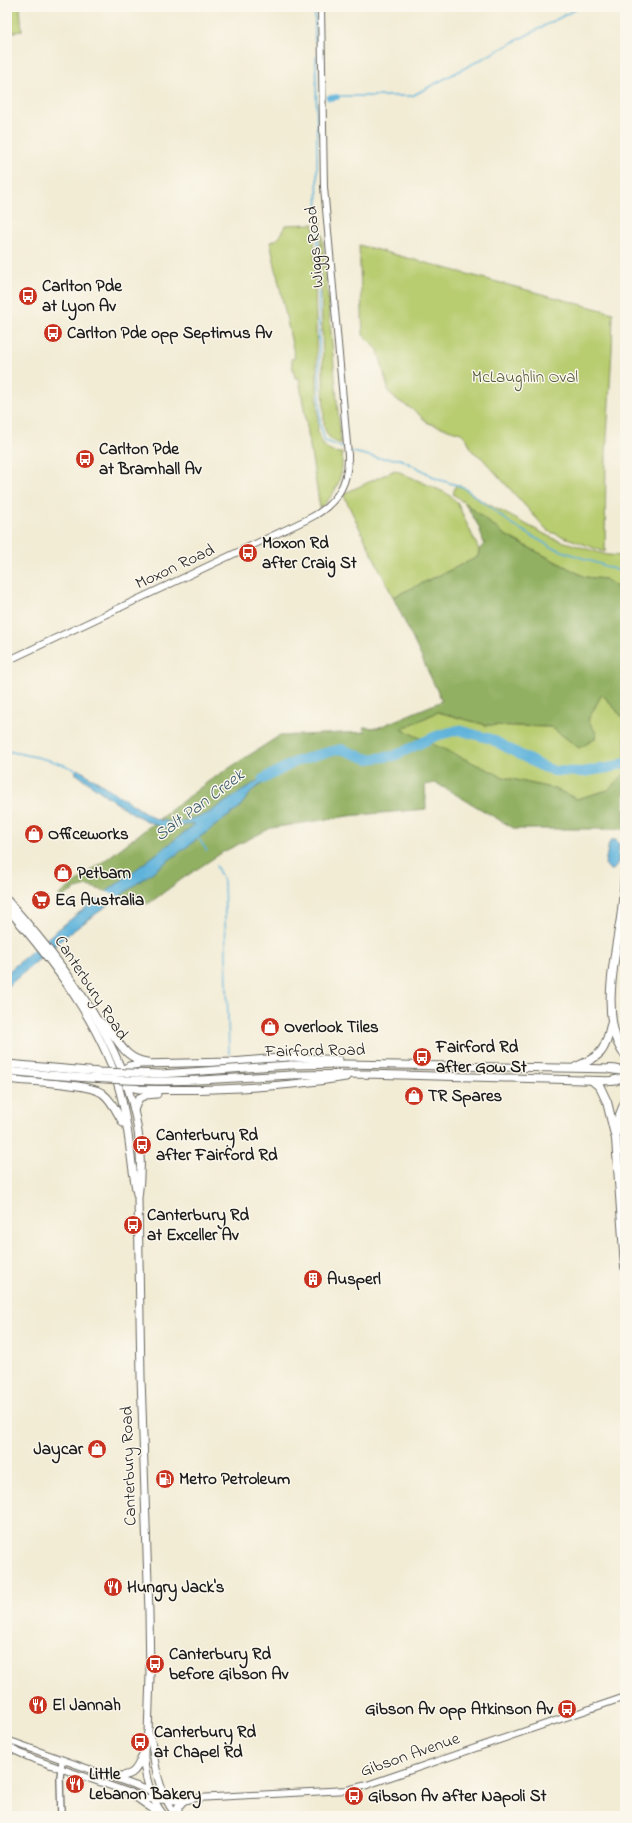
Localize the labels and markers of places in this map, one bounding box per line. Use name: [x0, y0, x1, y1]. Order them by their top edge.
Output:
place label: Carlton Pde at Lyon Av: [42, 274, 123, 321]
bus stop icon: Carlton Pde at Lyon Av: [17, 285, 39, 307]
place label: Carlton Pde opp Septimus Av: [67, 321, 272, 346]
bus stop icon: Carlton Pde opp Septimus Av: [42, 322, 64, 344]
place label: Carlton Pde at Bramhall Av: [99, 437, 202, 482]
bus stop icon: Carlton Pde at Bramhall Av: [74, 448, 96, 470]
place label: Moxon Rd after Craig St: [262, 531, 357, 578]
bus stop icon: Moxon Rd after Craig St: [237, 542, 259, 564]
place label: Officeworks: [48, 822, 129, 847]
shop icon: Officeworks: [23, 823, 45, 845]
place label: Petbarn: [77, 861, 132, 886]
shop icon: Petbarn: [52, 862, 74, 884]
place label: EG Australia: [55, 888, 144, 913]
supermarket icon: EG Australia: [30, 889, 52, 911]
place label: Overlook Tiles: [284, 1015, 379, 1040]
shop icon: Overlook Tiles: [259, 1016, 281, 1038]
place label: Fairford Rd after Gow St: [435, 1035, 527, 1080]
bus stop icon: Fairford Rd after Gow St: [411, 1046, 433, 1068]
place label: TR Spares: [428, 1084, 503, 1109]
shop icon: TR Spares: [403, 1085, 425, 1107]
place label: Canterbury Rd after Fairford Rd: [156, 1123, 278, 1168]
bus stop icon: Canterbury Rd after Fairford Rd: [131, 1134, 153, 1156]
place label: Canterbury Rd at Exceller Av: [147, 1203, 250, 1248]
bus stop icon: Canterbury Rd at Exceller Av: [122, 1214, 144, 1236]
place label: Ausperl: [327, 1267, 381, 1292]
building icon: Ausperl: [302, 1268, 324, 1290]
place label: Jaycar: [34, 1437, 84, 1464]
shop icon: Jaycar: [86, 1438, 108, 1460]
place label: Metro Petroleum: [179, 1467, 290, 1492]
fuel station icon: Metro Petroleum: [154, 1468, 176, 1490]
place label: Hungry Jack's: [127, 1575, 225, 1602]
restaurant icon: Hungry Jack's: [102, 1576, 124, 1598]
place label: Canterbury Rd before Gibson Av: [169, 1642, 289, 1687]
bus stop icon: Canterbury Rd before Gibson Av: [144, 1653, 166, 1675]
place label: El Jannah: [52, 1693, 121, 1718]
restaurant icon: El Jannah: [27, 1694, 49, 1716]
place label: Gibson Av opp Atkinson Av: [365, 1697, 553, 1722]
bus stop icon: Gibson Av opp Atkinson Av: [556, 1698, 578, 1720]
place label: Canterbury Rd at Chapel Rd: [154, 1720, 257, 1765]
bus stop icon: Canterbury Rd at Chapel Rd: [129, 1731, 151, 1753]
place label: Little Lebanon Bakery: [89, 1762, 202, 1809]
restaurant icon: Little Lebanon Bakery: [64, 1773, 86, 1795]
place label: Gibson Av after Napoli St: [368, 1784, 547, 1809]
bus stop icon: Gibson Av after Napoli St: [343, 1785, 365, 1807]

